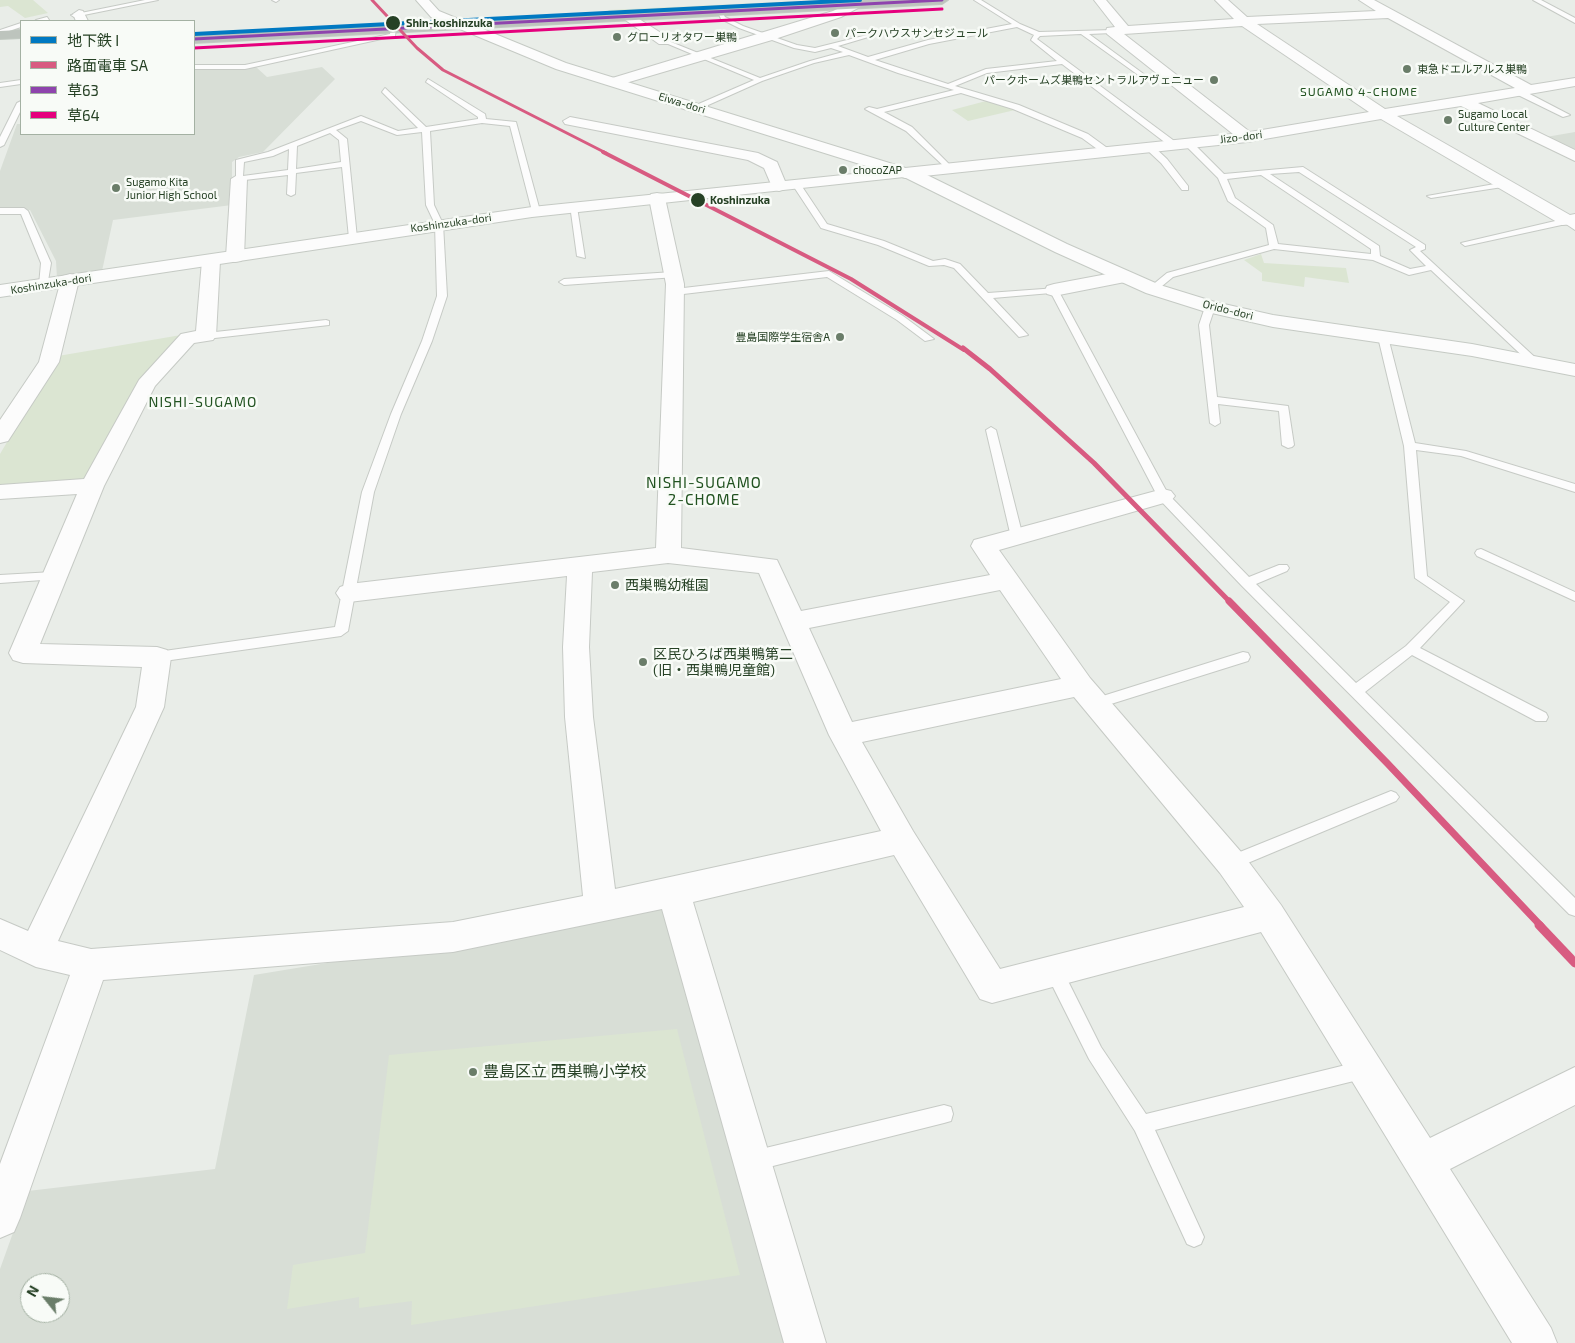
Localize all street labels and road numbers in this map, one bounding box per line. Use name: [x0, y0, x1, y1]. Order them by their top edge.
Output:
street label: Eiwa-dori: [657, 90, 707, 116]
street label: Jizo-dori: [1219, 128, 1263, 146]
street label: Koshinzuka-dori: [410, 211, 492, 235]
street label: Koshinzuka-dori: [10, 271, 92, 297]
street label: Orido-dori: [1201, 297, 1255, 323]

